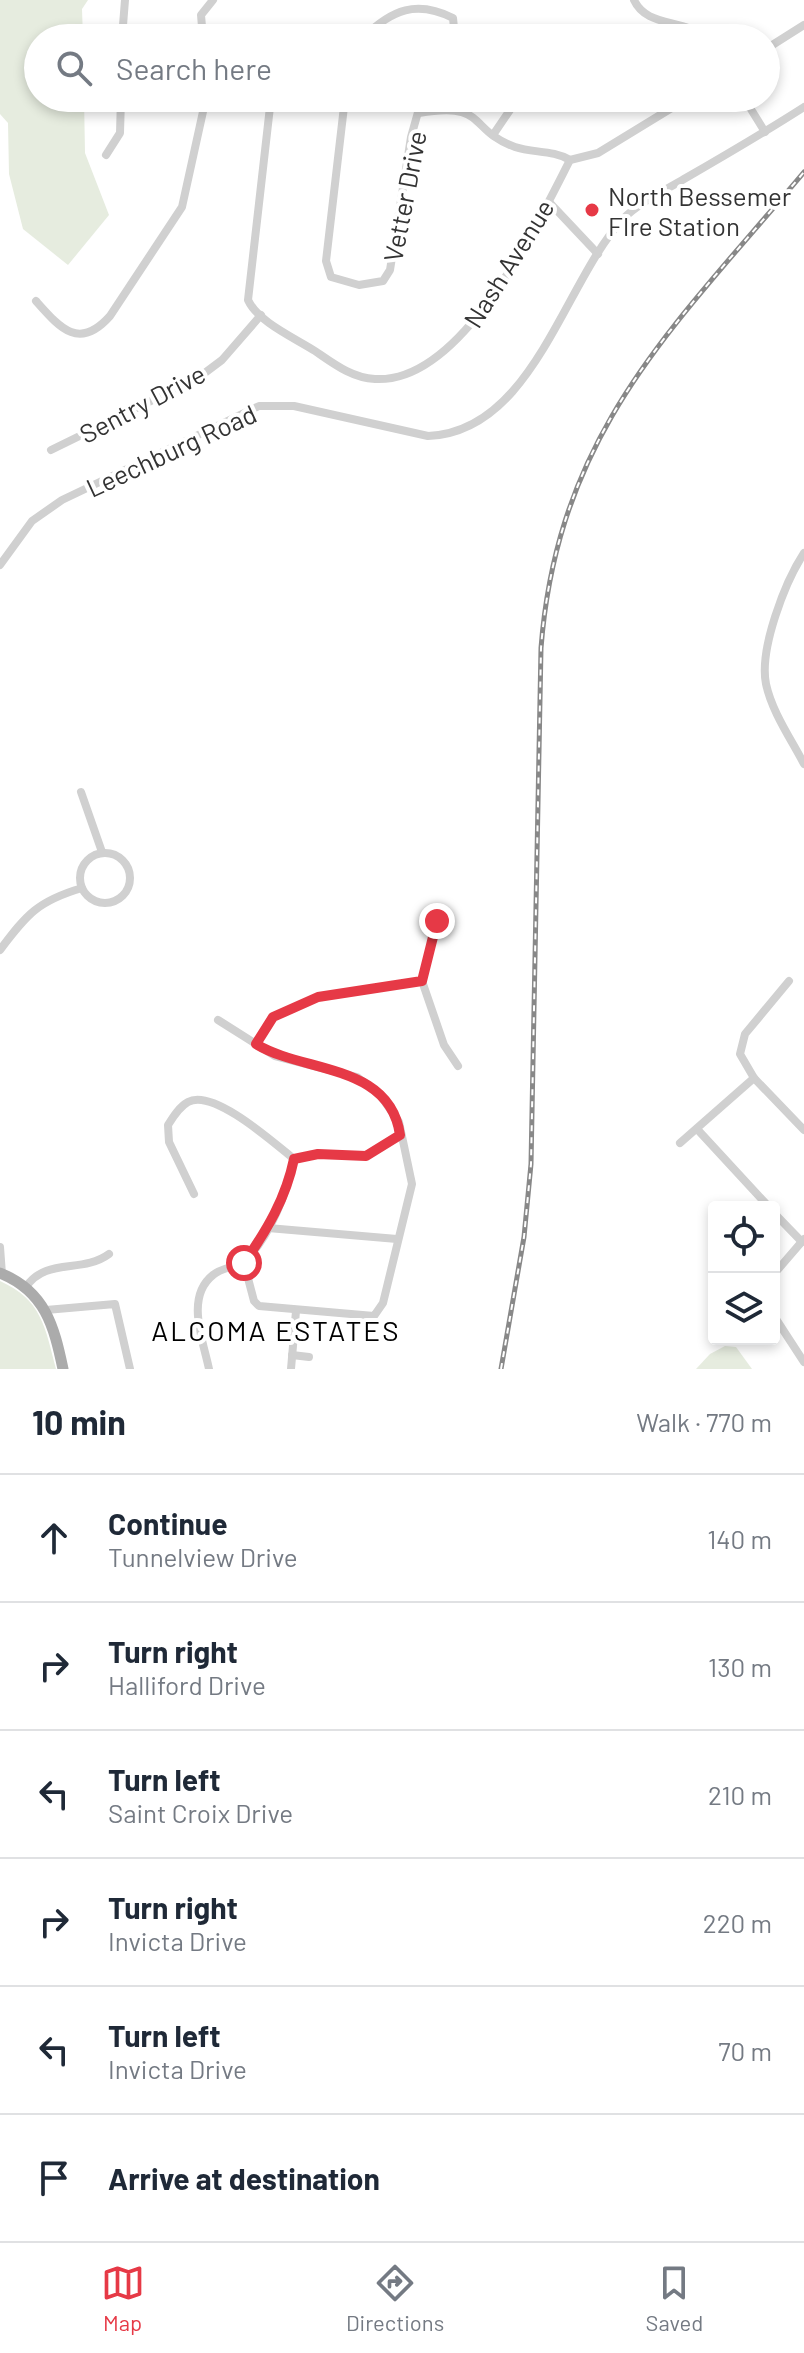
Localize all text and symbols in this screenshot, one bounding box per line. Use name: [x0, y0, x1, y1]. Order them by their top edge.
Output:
search box: [24, 24, 780, 112]
icon: search: [52, 46, 96, 90]
text: Search here: [116, 50, 272, 86]
street label: Vetter Drive: [376, 128, 432, 264]
place label: North Bessemer FIre Station: [608, 180, 792, 241]
street label: Nash Avenue: [456, 193, 560, 333]
marker: North Bessemer FIre Station: [583, 201, 601, 219]
street label: Sentry Drive: [74, 357, 210, 449]
street label: Leechburg Road: [81, 397, 261, 503]
route end: [419, 903, 455, 939]
map controls: [708, 1201, 780, 1345]
button: locate: [708, 1201, 780, 1273]
route start: [226, 1245, 262, 1281]
button: layers: [708, 1273, 780, 1345]
district label: ALCOMA ESTATES: [151, 1313, 401, 1347]
text: 10 min: [32, 1401, 126, 1442]
text: Walk · 770 m: [636, 1406, 772, 1437]
text: Continue: [108, 1505, 228, 1541]
icon: ahead: [32, 1516, 76, 1560]
text: 140 m: [707, 1523, 772, 1554]
text: Tunnelview Drive: [108, 1541, 298, 1572]
text: Turn right: [108, 1633, 238, 1669]
icon: right: [32, 1644, 76, 1688]
text: 130 m: [708, 1651, 772, 1682]
text: Halliford Drive: [108, 1669, 266, 1700]
text: Turn left: [108, 1761, 221, 1797]
icon: left: [32, 1772, 76, 1816]
text: 210 m: [708, 1779, 772, 1810]
text: Saint Croix Drive: [108, 1797, 293, 1828]
text: Turn right: [108, 1889, 238, 1925]
icon: right: [32, 1900, 76, 1944]
text: 220 m: [703, 1907, 772, 1938]
text: Invicta Drive: [108, 1925, 247, 1956]
text: Turn left: [108, 2017, 221, 2053]
icon: left: [32, 2028, 76, 2072]
text: 70 m: [718, 2035, 772, 2066]
text: Invicta Drive: [108, 2053, 247, 2084]
icon: arrive: [32, 2156, 76, 2200]
text: Arrive at destination: [108, 2160, 380, 2196]
tab: Map: [101, 2261, 145, 2335]
tab: Directions: [346, 2261, 444, 2335]
tab: Saved: [646, 2261, 703, 2335]

